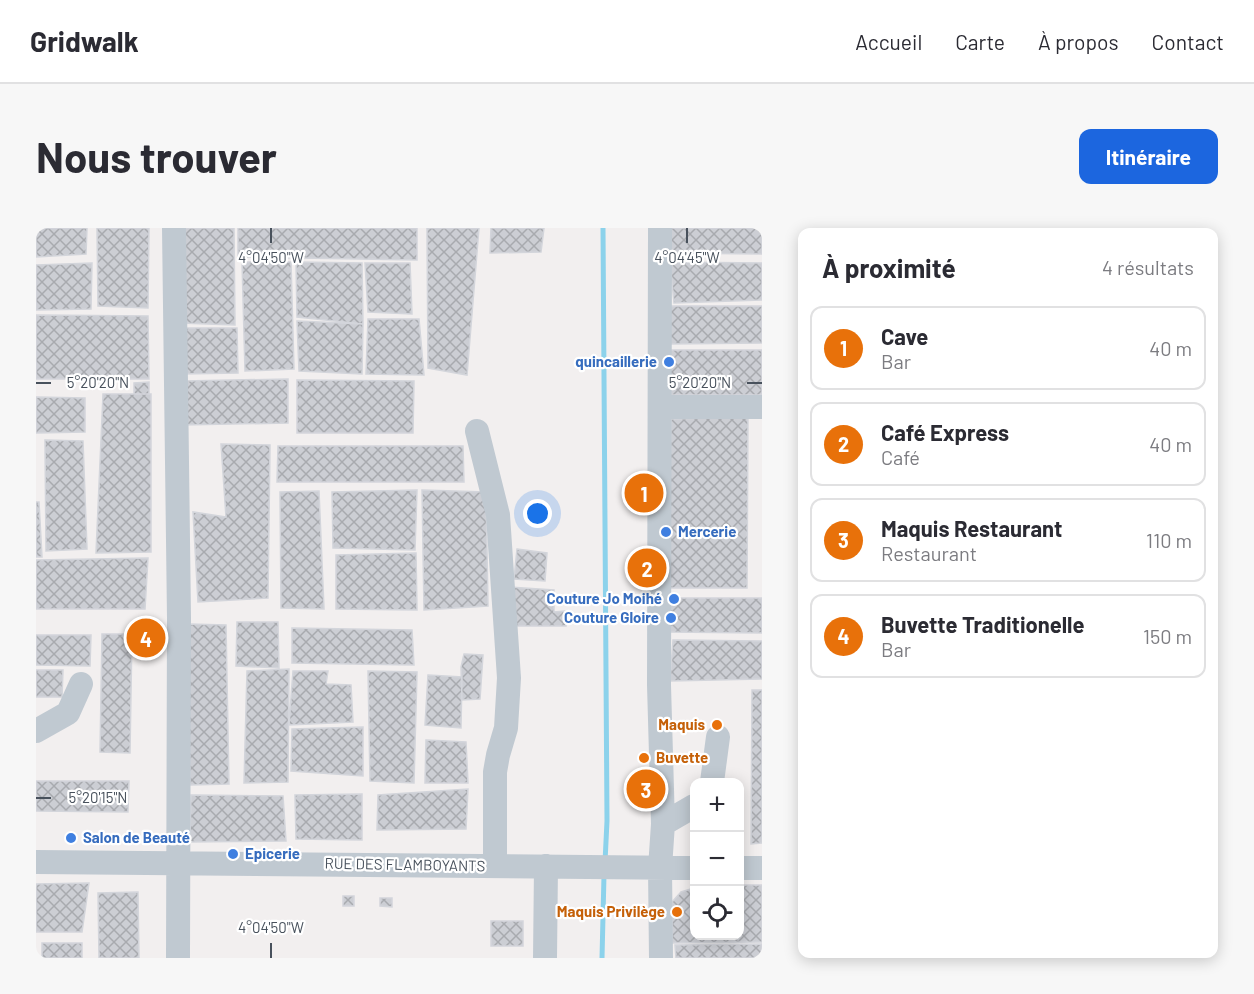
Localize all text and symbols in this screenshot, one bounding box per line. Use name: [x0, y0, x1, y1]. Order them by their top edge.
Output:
text: Gridwalk: [30, 24, 139, 58]
text: Accueil: [855, 29, 922, 54]
text: Carte: [955, 29, 1005, 54]
text: À propos: [1038, 29, 1119, 54]
text: Contact: [1152, 29, 1224, 54]
button: Itinéraire: [1079, 129, 1218, 184]
text: Nous trouver: [36, 131, 277, 181]
text: 4°04'50"W: [238, 248, 304, 266]
text: 4°04'45"W: [654, 248, 720, 266]
text: À proximité: [822, 252, 956, 283]
text: 4 résultats: [1102, 255, 1194, 279]
text: Cave: [881, 323, 928, 349]
text: 1: [840, 336, 847, 360]
text: 40 m: [1149, 336, 1192, 360]
text: Bar: [881, 349, 911, 373]
place label: quincaillerie: [575, 352, 657, 370]
marker: quincaillerie: [662, 355, 676, 369]
text: 5°20'20"N: [67, 373, 129, 391]
text: 5°20'20"N: [669, 373, 731, 391]
text: Café Express: [881, 419, 1009, 445]
text: 2: [838, 432, 849, 456]
text: 40 m: [1149, 432, 1192, 456]
text: Café: [881, 445, 920, 469]
pin: 1: [624, 470, 664, 516]
your location: [523, 499, 552, 528]
text: Maquis Restaurant: [881, 515, 1062, 541]
place label: Mercerie: [678, 522, 736, 540]
marker: Mercerie: [659, 525, 673, 539]
text: 3: [838, 528, 849, 552]
text: 110 m: [1146, 528, 1192, 552]
text: Restaurant: [881, 541, 977, 565]
pin: 2: [628, 546, 666, 590]
place label: Couture Jo Moihé: [546, 589, 662, 607]
marker: Couture Jo Moihé: [667, 592, 681, 606]
place label: Couture Gloire: [564, 608, 659, 626]
marker: Couture Gloire: [664, 611, 678, 625]
text: Buvette Traditionelle: [881, 611, 1084, 637]
pin: 4: [126, 616, 166, 660]
text: 4: [837, 624, 850, 648]
text: 150 m: [1143, 624, 1192, 648]
text: Bar: [881, 637, 911, 661]
place label: Maquis: [658, 715, 705, 733]
marker: Maquis: [710, 718, 724, 732]
place label: Buvette: [656, 748, 708, 766]
marker: Buvette: [637, 751, 651, 765]
pin: 3: [626, 766, 666, 812]
map controls: [690, 778, 744, 940]
button: +: [690, 778, 744, 832]
text: 5°20'15"N: [69, 788, 127, 806]
place label: Salon de Beauté: [83, 828, 190, 846]
marker: Salon de Beauté: [64, 831, 78, 845]
button: −: [690, 832, 744, 886]
place label: Epicerie: [245, 844, 300, 862]
marker: Epicerie: [226, 847, 240, 861]
street label: RUE DES FLAMBOYANTS: [324, 854, 486, 874]
button: locate: [690, 886, 744, 940]
place label: Maquis Privilège: [557, 902, 665, 920]
marker: Maquis Privilège: [670, 905, 684, 919]
text: 4°04'50"W: [238, 918, 304, 936]

